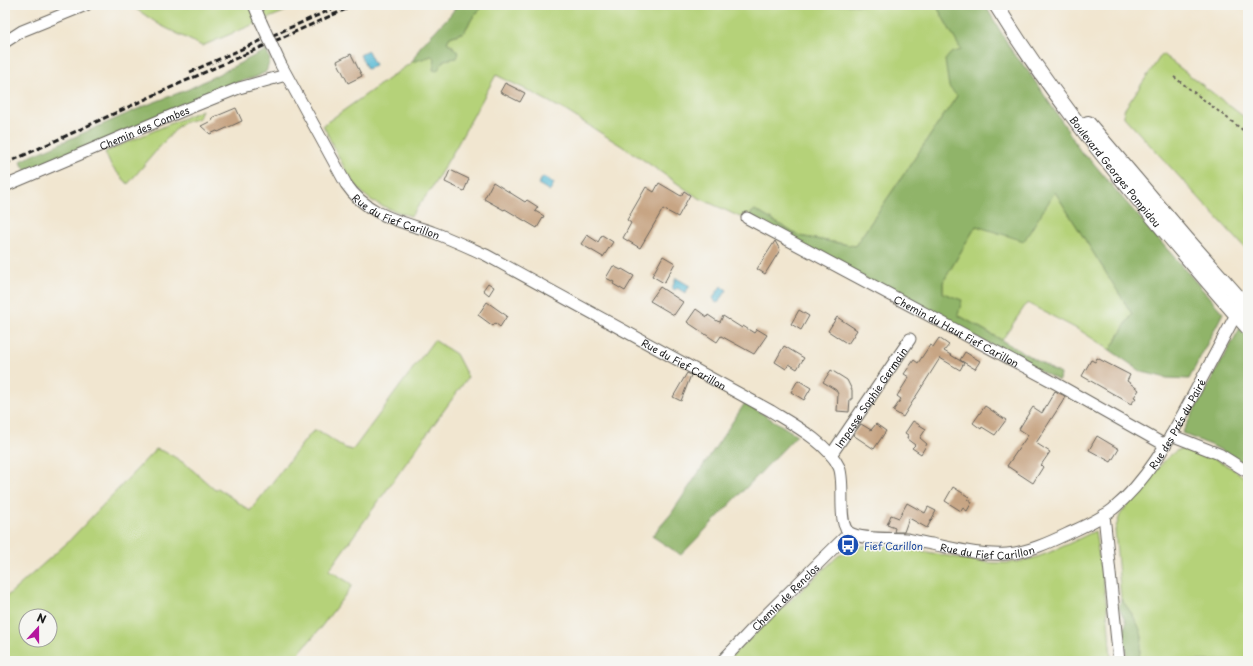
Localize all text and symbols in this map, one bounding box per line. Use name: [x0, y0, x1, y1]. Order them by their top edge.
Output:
street label: Chemin des Combes: [97, 101, 192, 153]
street label: Boulevard Georges Pompidou: [1067, 112, 1165, 230]
street label: Rue du Fief Carillon: [350, 190, 442, 242]
street label: Chemin du Haut Fief Carillon: [892, 291, 1022, 370]
street label: Rue du Fief Carillon: [639, 334, 729, 393]
street label: Impasse Sophie Germain: [831, 344, 910, 451]
street label: Rue des Prés du Pairé: [1145, 375, 1208, 472]
bus stop icon: Fief Carillon: [835, 532, 861, 558]
place label: Fief Carillon: [864, 538, 923, 553]
street label: Rue du Fief Carillon: [939, 538, 1036, 562]
street label: Chemin de Renclos: [748, 559, 822, 634]
north arrow: [18, 608, 58, 648]
text: N: [35, 609, 49, 628]

